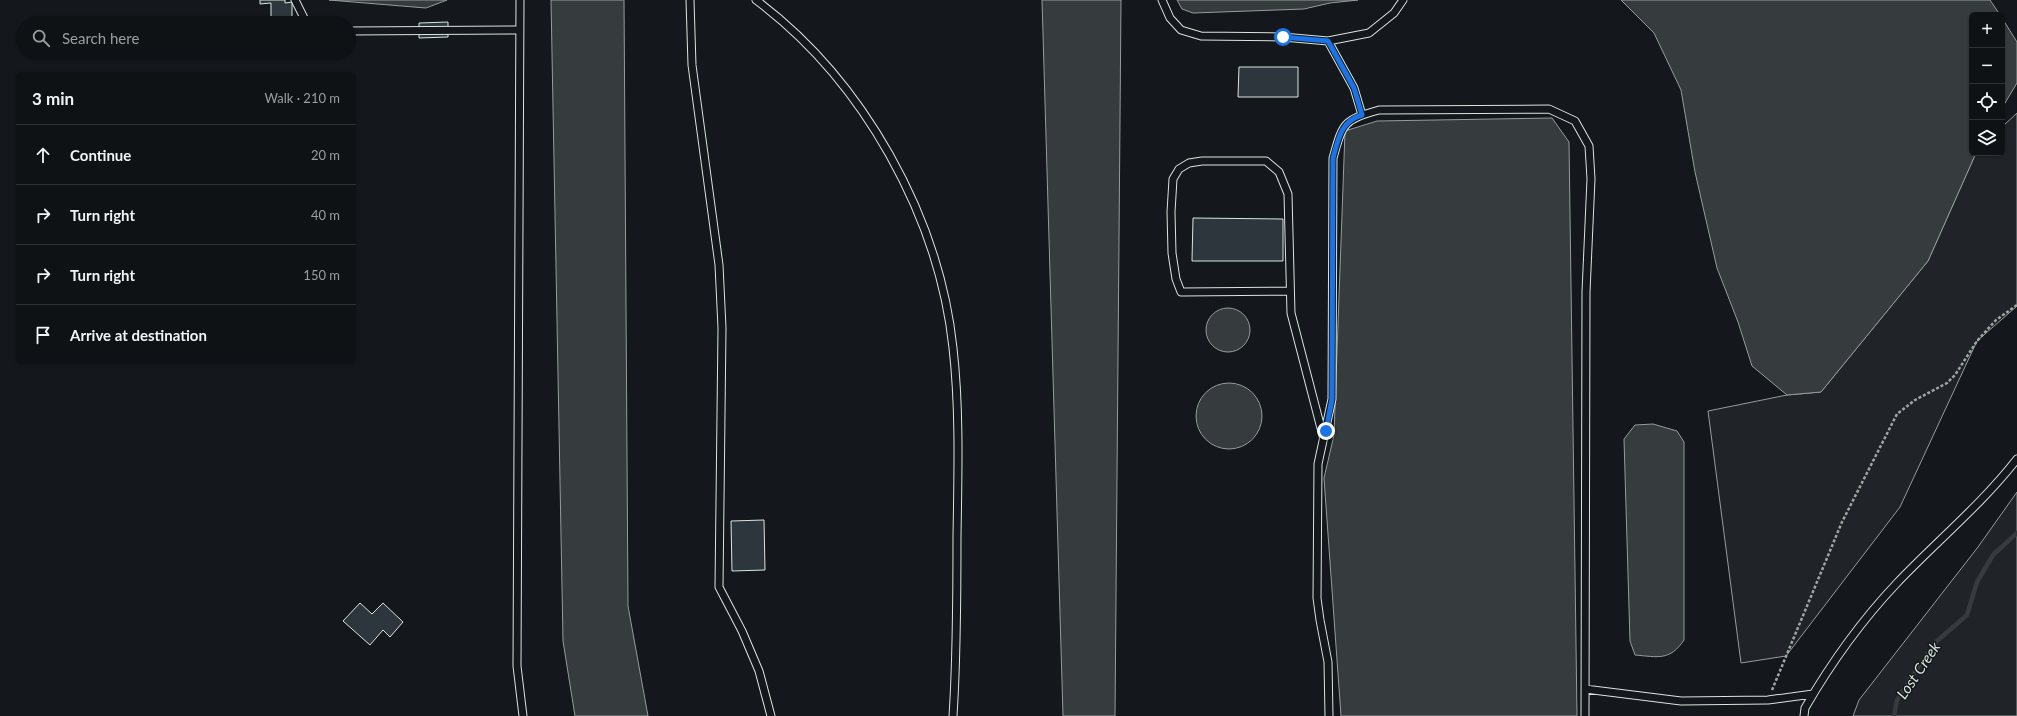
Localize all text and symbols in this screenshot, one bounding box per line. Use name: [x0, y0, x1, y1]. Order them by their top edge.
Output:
map controls: [1969, 12, 2005, 156]
button: +: [1969, 12, 2005, 48]
search box: [16, 16, 356, 60]
icon: search: [30, 27, 52, 49]
route start: [1274, 28, 1292, 46]
text: Search here: [62, 29, 139, 47]
button: −: [1969, 48, 2005, 84]
button: locate: [1969, 84, 2005, 120]
text: 3 min: [32, 88, 74, 109]
text: Walk · 210 m: [264, 90, 340, 106]
button: layers: [1969, 120, 2005, 156]
icon: ahead: [32, 144, 54, 166]
text: Continue: [70, 146, 131, 164]
text: 20 m: [311, 147, 340, 163]
icon: right: [32, 204, 54, 226]
text: Turn right: [70, 206, 135, 224]
text: 40 m: [311, 207, 340, 223]
icon: right: [32, 264, 54, 286]
text: Turn right: [70, 266, 135, 284]
text: 150 m: [303, 267, 340, 283]
icon: arrive: [32, 324, 54, 346]
text: Arrive at destination: [70, 326, 207, 344]
route end: [1317, 422, 1335, 440]
water label: Lost Creek: [1892, 637, 1944, 702]

